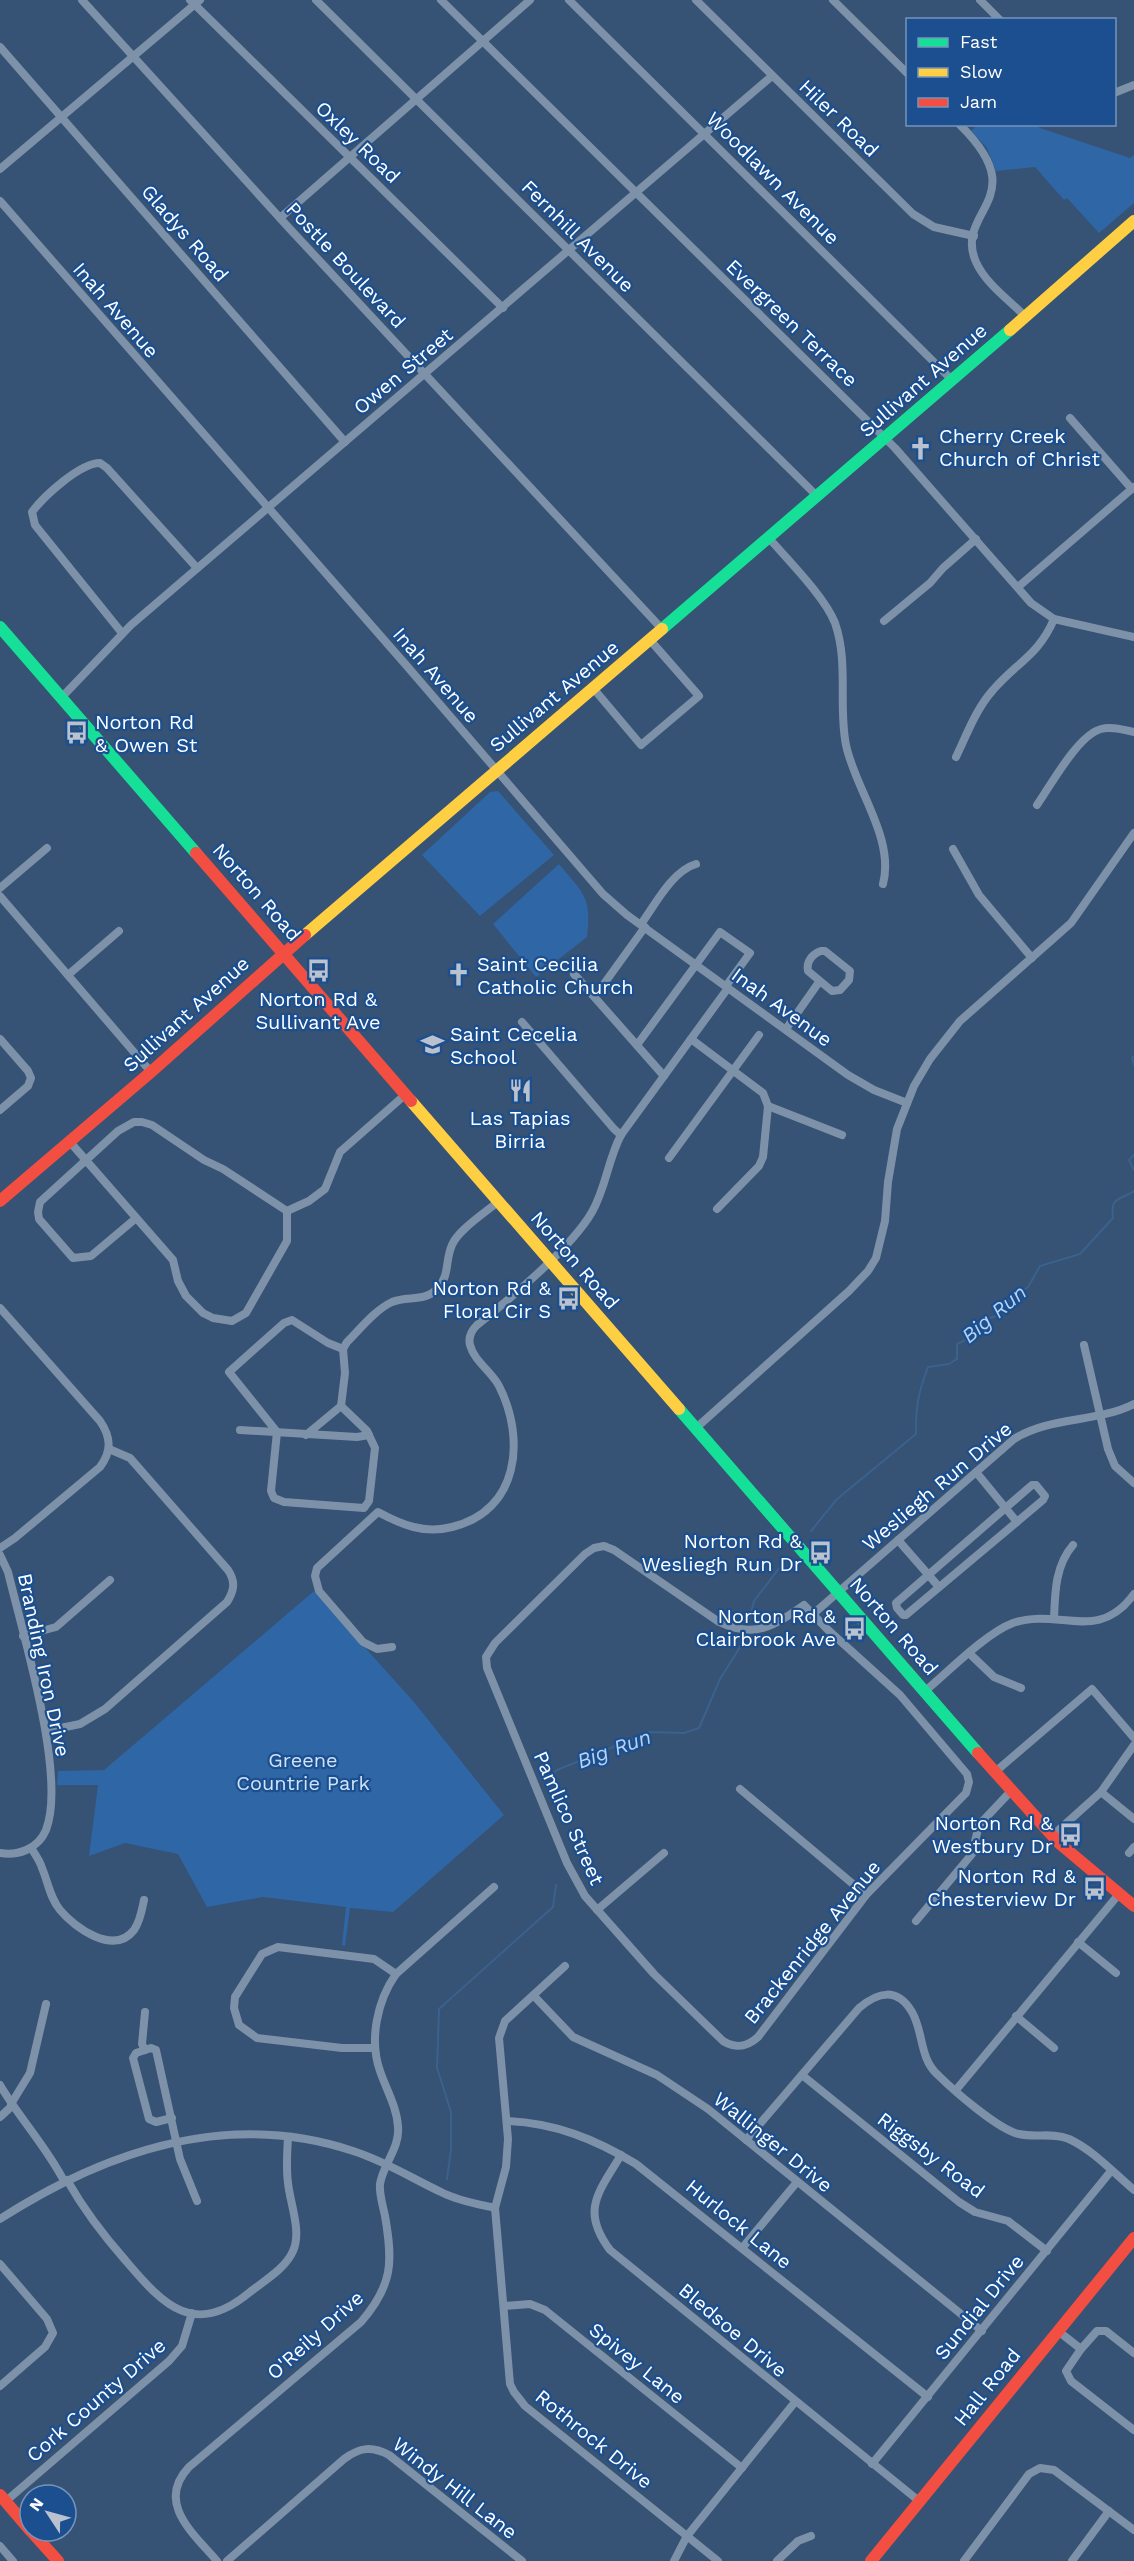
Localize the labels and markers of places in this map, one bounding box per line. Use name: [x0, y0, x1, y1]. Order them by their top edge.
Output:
place label: Cherry Creek Church of Christ: [939, 424, 1100, 471]
church icon: Cherry Creek Church of Christ: [908, 435, 934, 461]
place label: Norton Rd & Owen St: [95, 710, 198, 757]
bus stop icon: Norton Rd & Owen St: [64, 720, 90, 746]
place label: Saint Cecilia Catholic Church: [477, 952, 634, 999]
bus stop icon: Norton Rd & Sullivant Ave: [305, 958, 331, 984]
church icon: Saint Cecilia Catholic Church: [446, 962, 472, 988]
place label: Norton Rd & Sullivant Ave: [255, 987, 381, 1034]
place label: Saint Cecelia School: [450, 1022, 577, 1069]
school or university icon: Saint Cecelia School: [419, 1032, 445, 1058]
restaurant icon: Las Tapias Birria: [507, 1078, 533, 1104]
place label: Las Tapias Birria: [469, 1106, 571, 1153]
place label: Norton Rd & Floral Cir S: [433, 1276, 552, 1323]
bus stop icon: Norton Rd & Floral Cir S: [556, 1286, 582, 1312]
place label: Norton Rd & Wesliegh Run Dr: [641, 1529, 803, 1576]
bus stop icon: Norton Rd & Wesliegh Run Dr: [807, 1540, 833, 1566]
place label: Norton Rd & Clairbrook Ave: [696, 1604, 837, 1651]
bus stop icon: Norton Rd & Clairbrook Ave: [841, 1615, 867, 1641]
place label: Norton Rd & Westbury Dr: [932, 1811, 1054, 1858]
bus stop icon: Norton Rd & Westbury Dr: [1058, 1822, 1084, 1848]
place label: Norton Rd & Chesterview Dr: [927, 1864, 1077, 1911]
bus stop icon: Norton Rd & Chesterview Dr: [1081, 1875, 1107, 1901]

